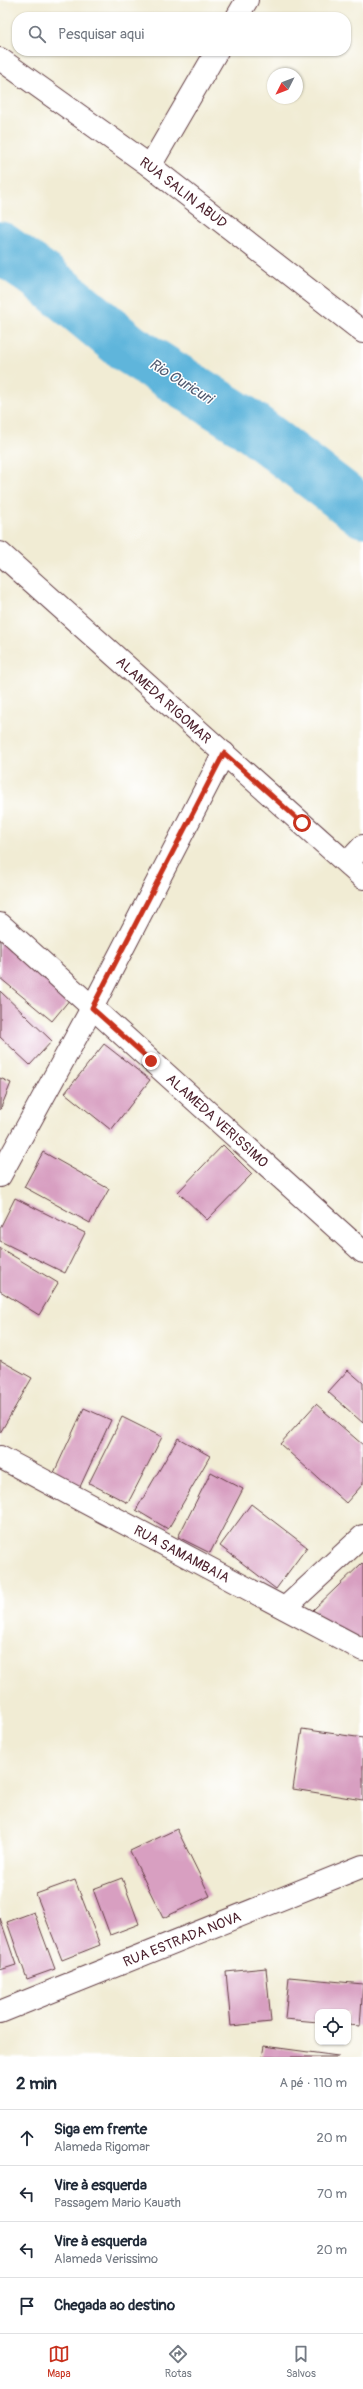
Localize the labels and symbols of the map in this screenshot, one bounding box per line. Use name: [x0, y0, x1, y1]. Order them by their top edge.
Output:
north arrow: [267, 68, 303, 104]
street label: RUA SALIN ABUD: [136, 154, 231, 232]
water label: Rio Ouricuri: [146, 355, 218, 410]
street label: ALAMEDA RIGOMAR: [112, 653, 215, 747]
route start: [293, 814, 311, 832]
route end: [142, 1052, 160, 1070]
street label: ALAMEDA VERISSIMO: [163, 1070, 272, 1171]
street label: RUA SAMAMBAIA: [131, 1522, 233, 1587]
street label: RUA ESTRADA NOVA: [121, 1908, 243, 1971]

